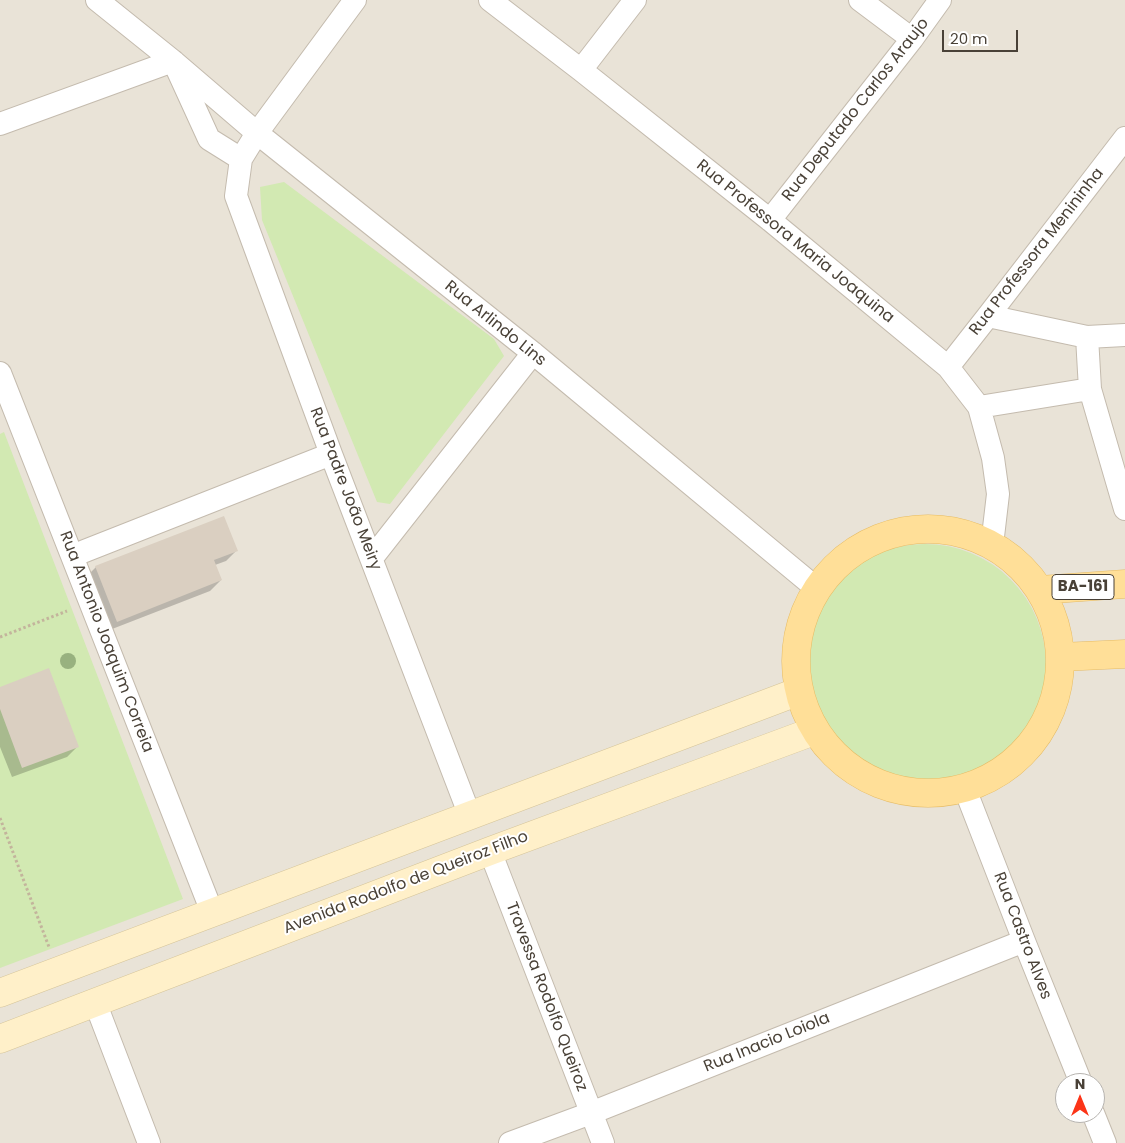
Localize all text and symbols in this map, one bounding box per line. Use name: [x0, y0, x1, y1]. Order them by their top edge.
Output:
street label: Rua Deputado Carlos Araujo: [778, 15, 934, 205]
scale bar: [945, 20, 1021, 52]
text: 20 m: [950, 28, 988, 49]
street label: Rua Professora Maria Joaquina: [692, 156, 898, 328]
street label: Rua Professora Menininha: [966, 165, 1108, 339]
street label: Rua Arlindo Lins: [441, 277, 549, 371]
street label: Rua Padre João Meiry: [305, 405, 385, 573]
street label: Rua Antonio Joaquim Correia: [55, 529, 157, 755]
road number: BA-161: [1052, 574, 1114, 600]
street label: Avenida Rodolfo de Queiroz Filho: [281, 827, 531, 939]
street label: Rua Castro Alves: [989, 870, 1055, 1002]
street label: Travessa Rodolfo Queiroz: [501, 900, 591, 1094]
street label: Rua Inacio Loiola: [701, 1009, 833, 1077]
north arrow: [1055, 1073, 1105, 1123]
text: N: [1075, 1074, 1085, 1094]

